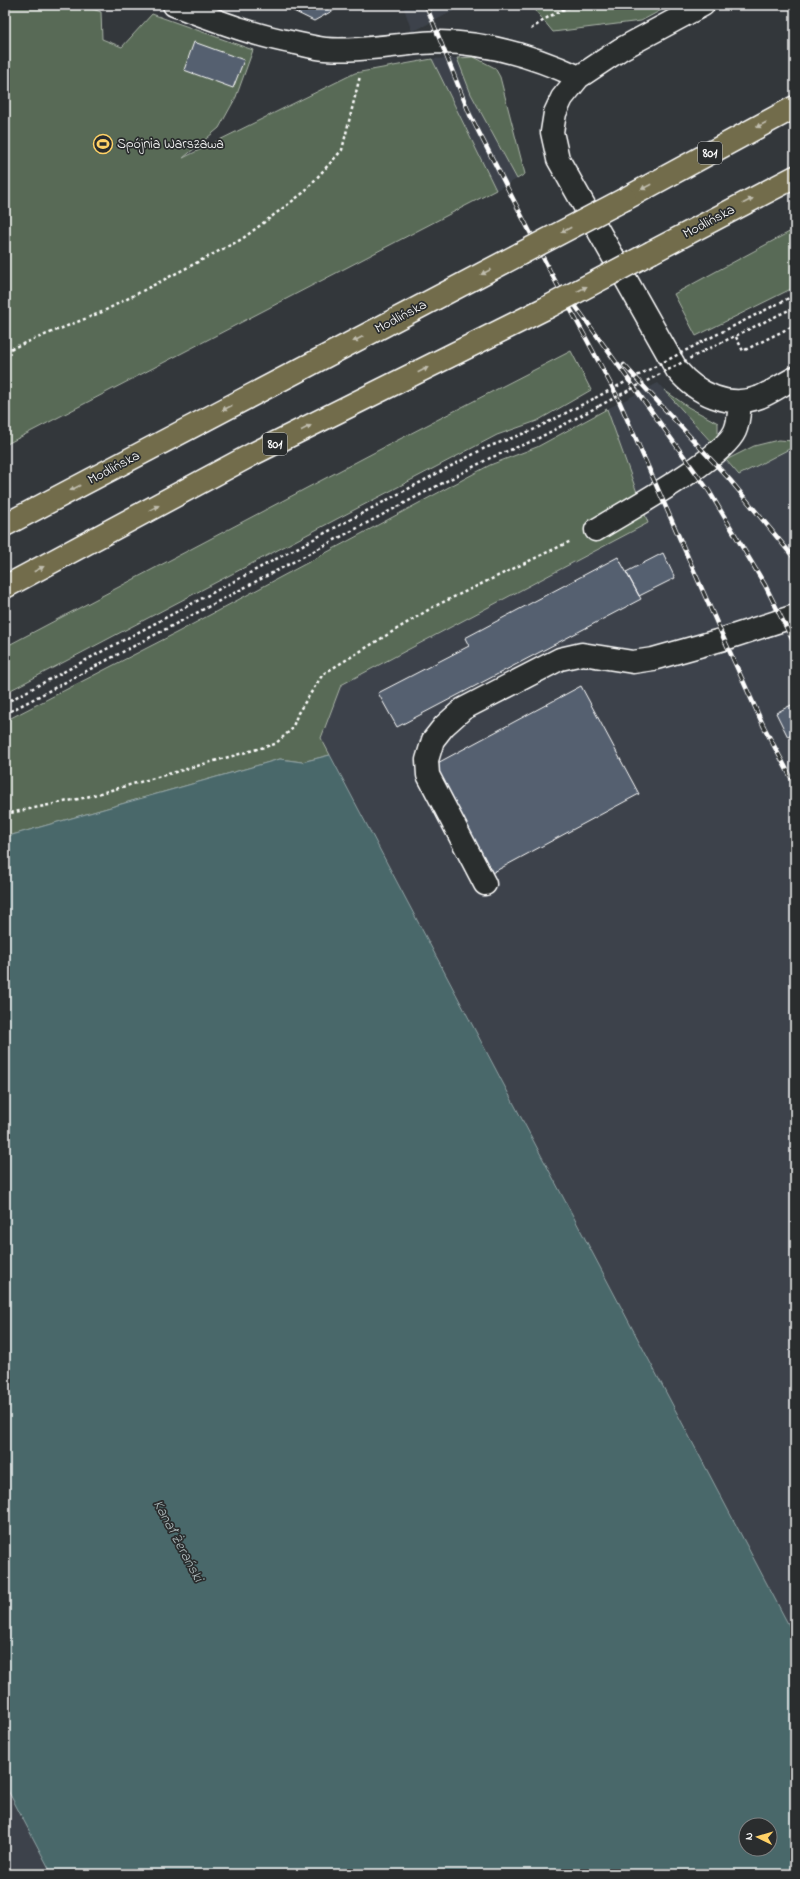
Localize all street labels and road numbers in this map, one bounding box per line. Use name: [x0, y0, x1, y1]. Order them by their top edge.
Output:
road number: 801: [698, 142, 722, 164]
street label: Modlińska: [679, 200, 739, 244]
street label: Modlińska: [371, 295, 431, 339]
road number: 801: [263, 433, 287, 455]
street label: Modlińska: [84, 446, 144, 490]

